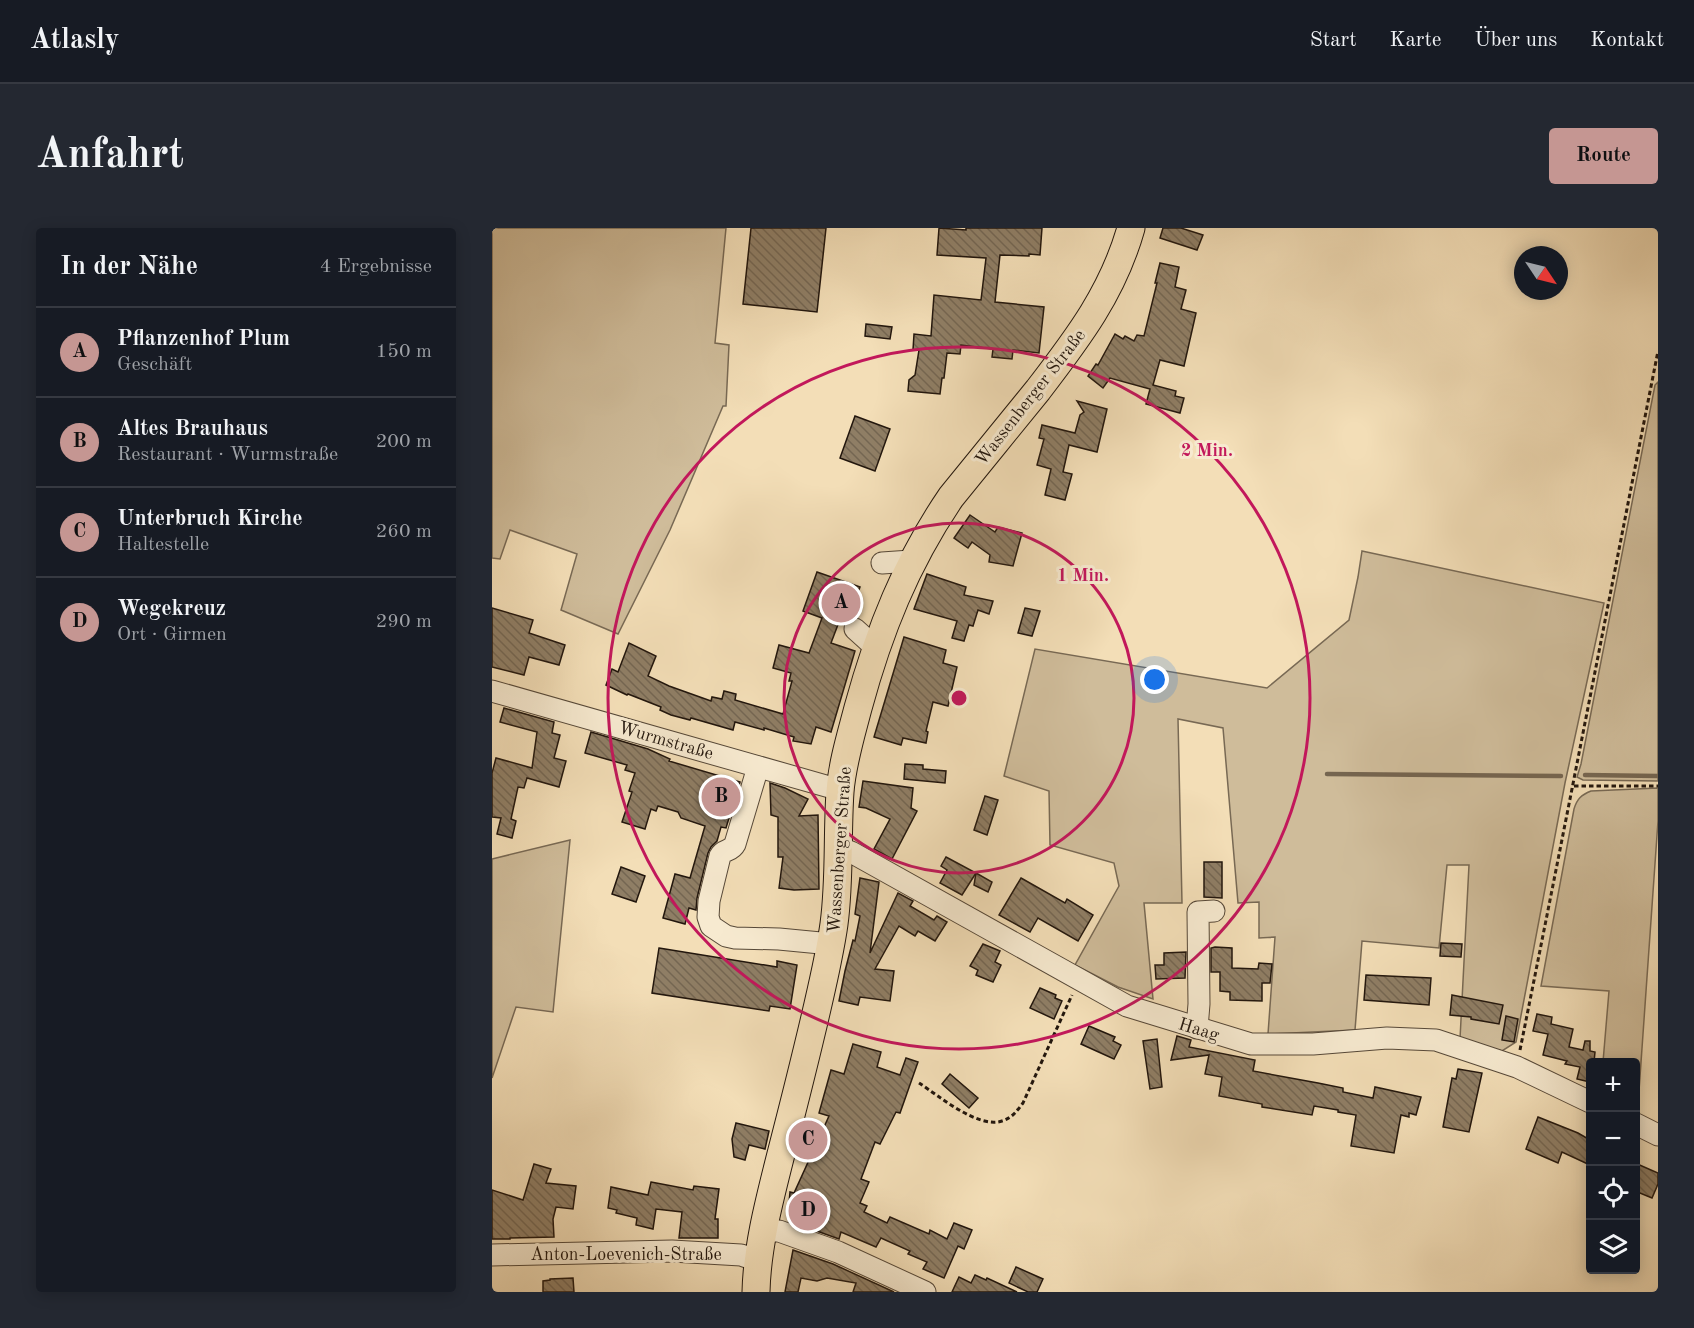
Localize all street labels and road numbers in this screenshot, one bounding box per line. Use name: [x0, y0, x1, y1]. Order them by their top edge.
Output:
street label: Wassenberger Straße: [972, 326, 1089, 469]
street label: Wurmstraße: [616, 719, 715, 763]
street label: Wassenberger Straße: [825, 766, 855, 934]
street label: Haag: [1176, 1015, 1222, 1045]
street label: Anton-Loevenich-Straße: [530, 1246, 722, 1264]

